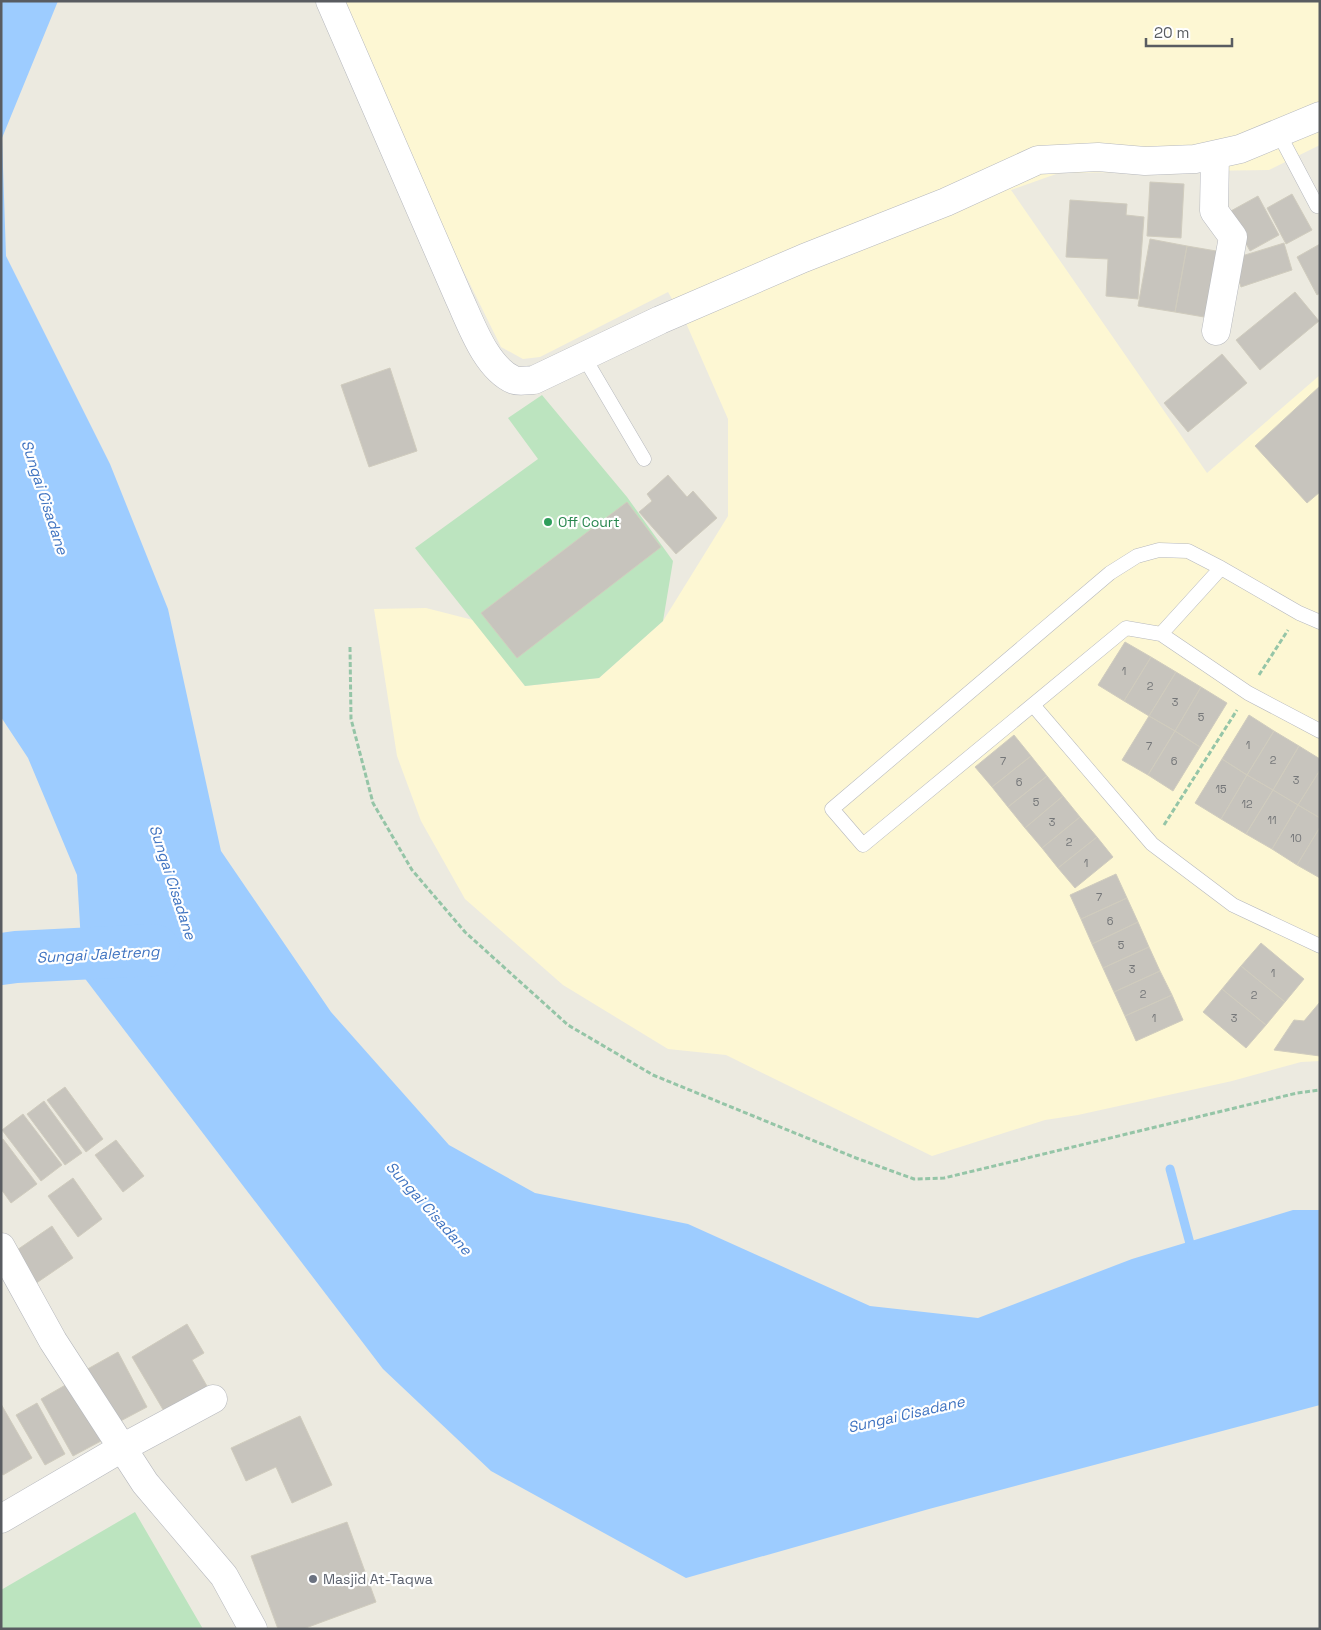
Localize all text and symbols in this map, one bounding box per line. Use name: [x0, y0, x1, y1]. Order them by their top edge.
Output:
scale bar: [1146, 15, 1232, 47]
text: 20 m: [1154, 23, 1189, 42]
water label: Sungai Cisadane: [18, 437, 73, 558]
place label: Off Court: [558, 513, 620, 531]
marker: Off Court: [542, 516, 554, 528]
house number: 1: [1122, 664, 1126, 678]
house number: 2: [1147, 679, 1154, 693]
house number: 3: [1172, 695, 1179, 709]
house number: 5: [1198, 710, 1205, 724]
house number: 1: [1246, 738, 1250, 752]
house number: 7: [1146, 739, 1152, 753]
house number: 2: [1270, 753, 1277, 767]
house number: 7: [1000, 754, 1006, 768]
house number: 6: [1171, 754, 1178, 768]
house number: 3: [1293, 773, 1300, 787]
house number: 6: [1016, 775, 1023, 789]
house number: 15: [1215, 782, 1227, 796]
house number: 5: [1033, 795, 1040, 809]
house number: 12: [1241, 797, 1253, 811]
house number: 11: [1267, 813, 1277, 827]
house number: 3: [1049, 815, 1056, 829]
water label: Sungai Cisadane: [146, 822, 201, 943]
house number: 10: [1290, 831, 1302, 845]
house number: 2: [1066, 835, 1073, 849]
house number: 1: [1084, 856, 1088, 870]
house number: 7: [1096, 890, 1102, 904]
house number: 6: [1107, 914, 1114, 928]
house number: 5: [1118, 938, 1125, 952]
water label: Sungai Jaletreng: [36, 941, 161, 967]
house number: 3: [1129, 962, 1136, 976]
house number: 1: [1271, 966, 1275, 980]
house number: 2: [1140, 987, 1147, 1001]
house number: 2: [1251, 988, 1258, 1002]
house number: 1: [1152, 1011, 1156, 1025]
house number: 3: [1231, 1011, 1238, 1025]
water label: Sungai Cisadane: [382, 1157, 477, 1260]
water label: Sungai Cisadane: [846, 1391, 967, 1437]
place label: Masjid At-Taqwa: [323, 1570, 433, 1588]
marker: Masjid At-Taqwa: [307, 1573, 319, 1585]

